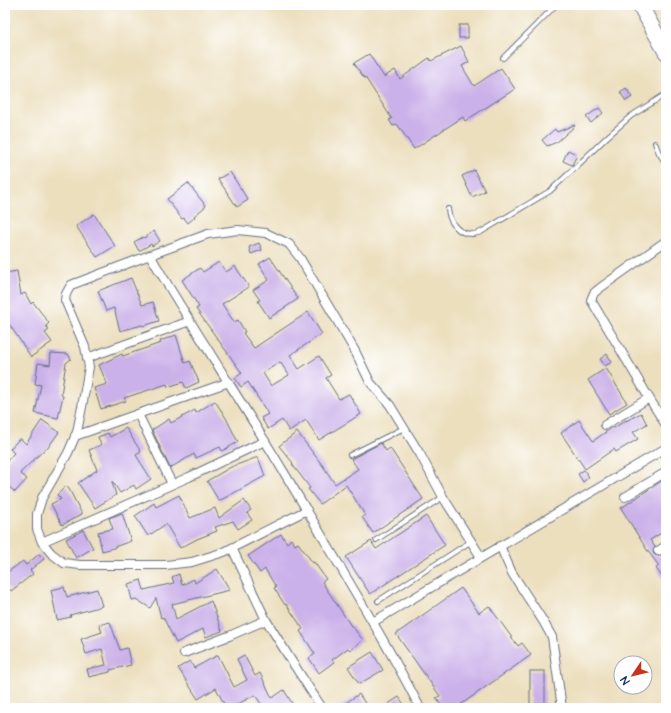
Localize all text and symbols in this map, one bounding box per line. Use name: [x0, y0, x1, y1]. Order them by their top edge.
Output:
north arrow: [613, 655, 653, 695]
text: N: [617, 673, 633, 688]

